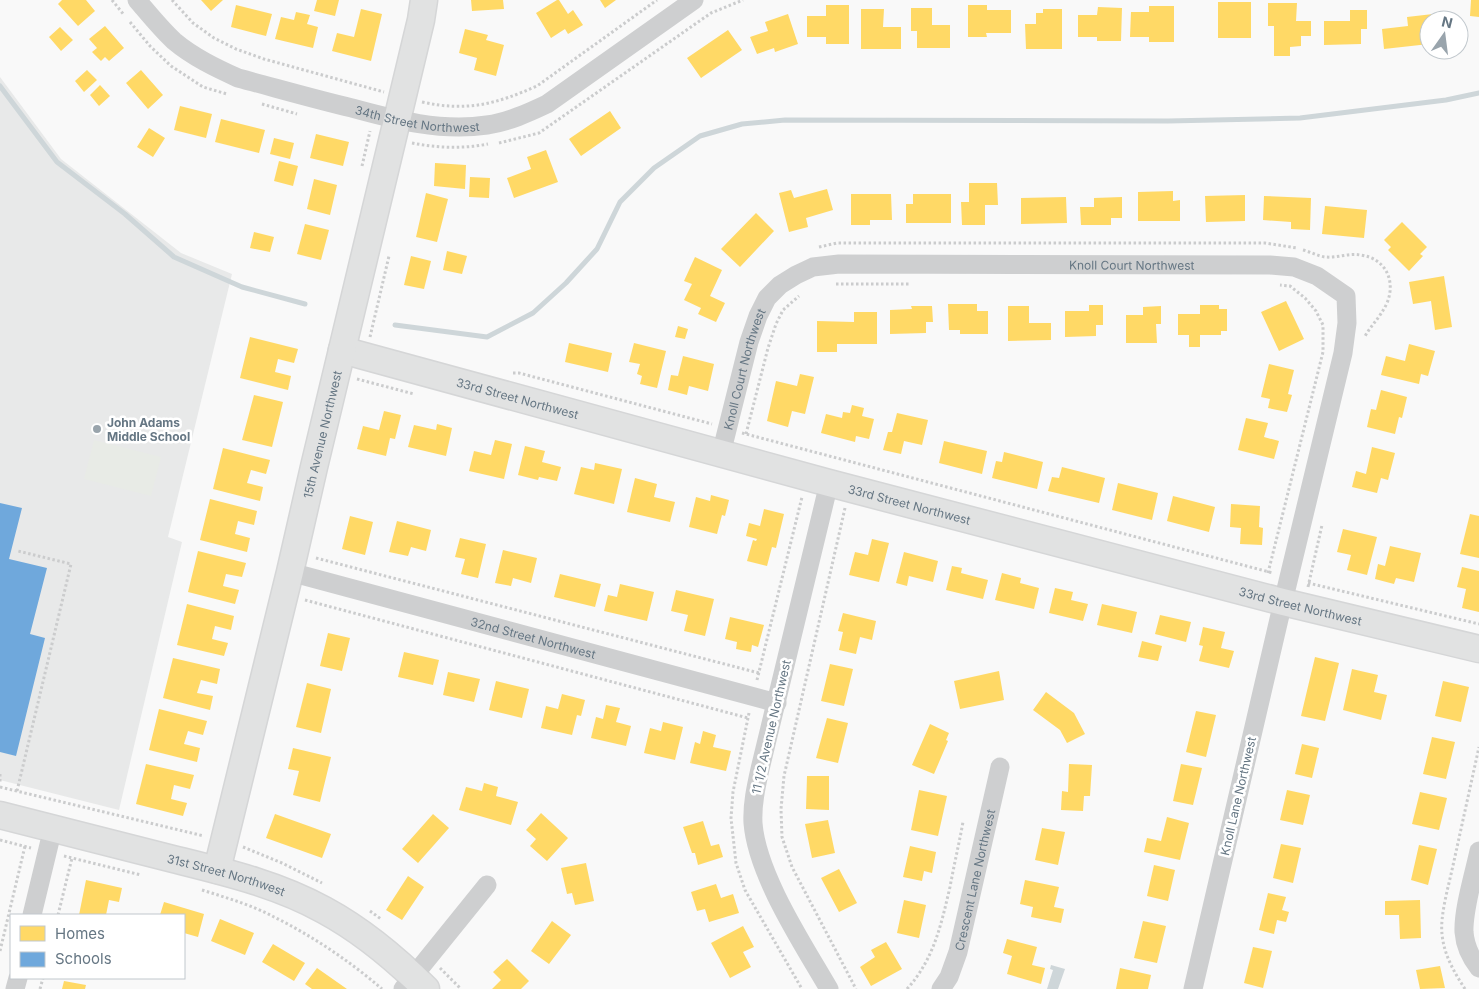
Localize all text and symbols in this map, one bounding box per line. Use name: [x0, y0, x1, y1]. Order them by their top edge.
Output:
north arrow: [1419, 10, 1469, 60]
text: N: [1440, 12, 1454, 31]
street label: 34th Street Northwest: [354, 102, 480, 135]
street label: Knoll Court Northwest: [1069, 257, 1195, 272]
street label: Knoll Court Northwest: [720, 306, 768, 431]
street label: 15th Avenue Northwest: [300, 369, 344, 500]
street label: 33rd Street Northwest: [455, 374, 580, 422]
place label: John Adams Middle School: [107, 415, 190, 444]
marker: John Adams Middle School: [91, 423, 103, 435]
street label: 33rd Street Northwest: [847, 481, 972, 527]
street label: 33rd Street Northwest: [1237, 583, 1363, 628]
street label: 32nd Street Northwest: [469, 613, 598, 661]
street label: 11 1/2 Avenue Northwest: [748, 658, 794, 796]
street label: Knoll Lane Northwest: [1217, 735, 1259, 857]
street label: Crescent Lane Northwest: [951, 808, 998, 952]
street label: 31st Street Northwest: [166, 850, 288, 899]
legend: [10, 914, 185, 979]
text: Homes: [55, 924, 105, 943]
text: Schools: [55, 949, 112, 968]

